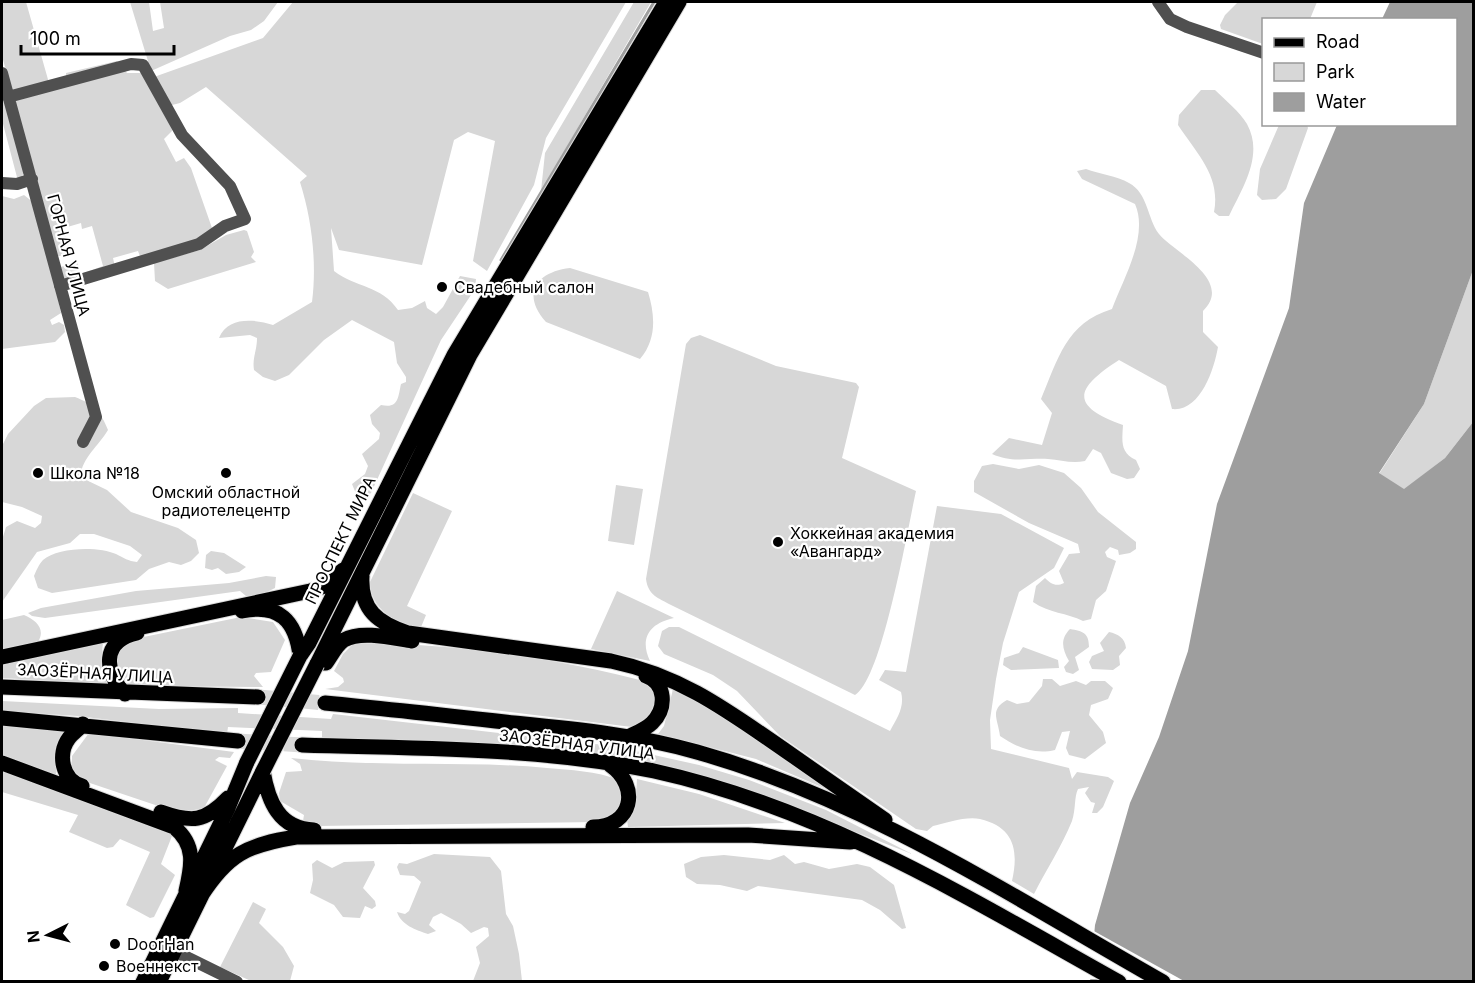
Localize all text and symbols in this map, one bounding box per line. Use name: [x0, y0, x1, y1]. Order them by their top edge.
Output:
scale bar: [21, 18, 174, 56]
legend: [1262, 18, 1457, 126]
text: 100 m: [30, 28, 81, 49]
text: Road: [1316, 31, 1359, 52]
text: Park: [1316, 61, 1355, 82]
text: Water: [1316, 91, 1366, 112]
street label: ГОРНАЯ УЛИЦА: [43, 192, 95, 318]
place label: Свадебный салон: [454, 277, 594, 297]
marker: Свадебный салон: [435, 280, 449, 294]
place label: Школа №18: [50, 463, 140, 483]
marker: Школа №18: [31, 466, 45, 480]
marker: Омский областной радиотелецентр: [219, 466, 233, 480]
street label: ПРОСПЕКТ МИРА: [300, 473, 380, 607]
place label: Омский областной радиотелецентр: [152, 482, 300, 520]
place label: Хоккейная академия «Авангард»: [790, 523, 954, 561]
marker: Хоккейная академия «Авангард»: [771, 535, 785, 549]
street label: ЗАОЗЁРНАЯ УЛИЦА: [16, 659, 174, 687]
street label: ЗАОЗЁРНАЯ УЛИЦА: [498, 725, 656, 763]
north arrow: [18, 905, 78, 965]
text: N: [22, 929, 44, 944]
place label: DoorHan: [127, 934, 194, 954]
marker: DoorHan: [108, 937, 122, 951]
place label: Военнекст: [116, 956, 199, 976]
marker: Военнекст: [97, 959, 111, 973]

